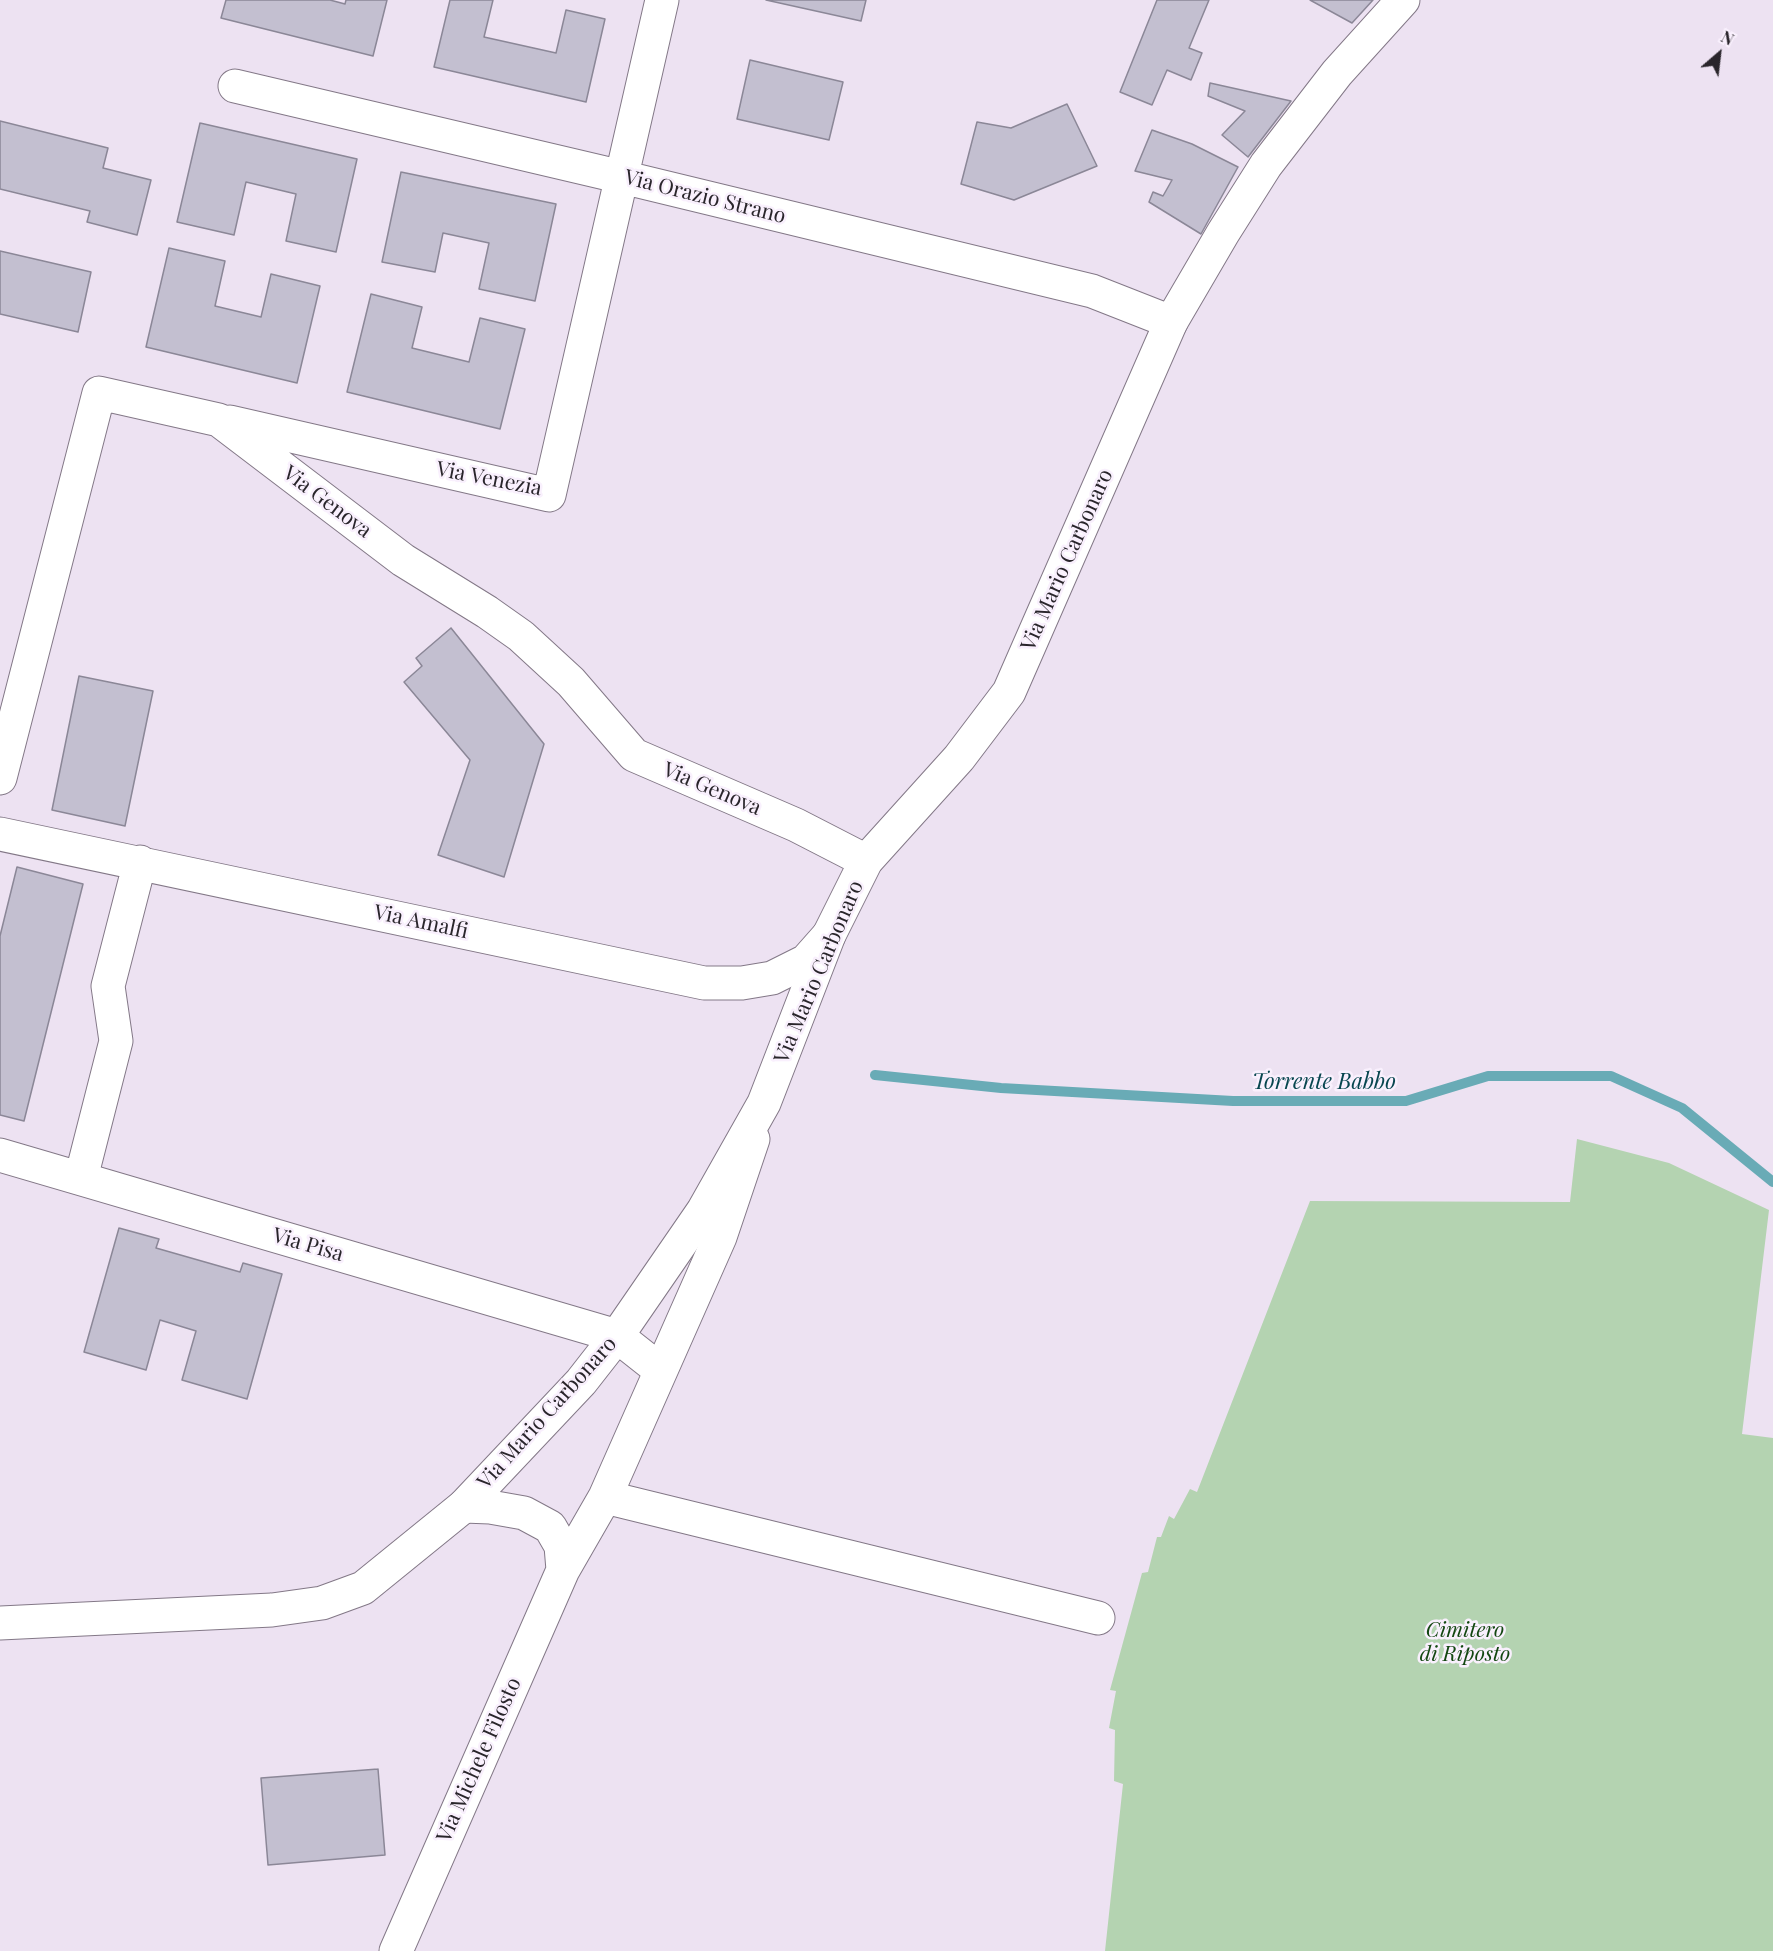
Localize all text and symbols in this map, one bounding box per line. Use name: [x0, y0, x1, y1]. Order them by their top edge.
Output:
north arrow: [1689, 24, 1749, 84]
text: N: [1718, 26, 1738, 50]
street label: Via Orazio Strano: [622, 165, 788, 229]
street label: Via Venezia: [434, 456, 544, 502]
street label: Via Genova: [278, 461, 376, 543]
street label: Via Mario Carbonaro: [1016, 465, 1118, 655]
street label: Via Genova: [659, 757, 765, 821]
street label: Via Mario Carbonaro: [769, 877, 869, 1067]
street label: Via Amalfi: [371, 900, 471, 944]
water label: Torrente Babbo: [1252, 1069, 1396, 1095]
street label: Via Pisa: [270, 1223, 346, 1267]
street label: Via Mario Carbonaro: [472, 1332, 622, 1494]
park label: Cimitero di Riposto: [1420, 1617, 1510, 1667]
street label: Via Michele Filosto: [431, 1674, 527, 1846]

